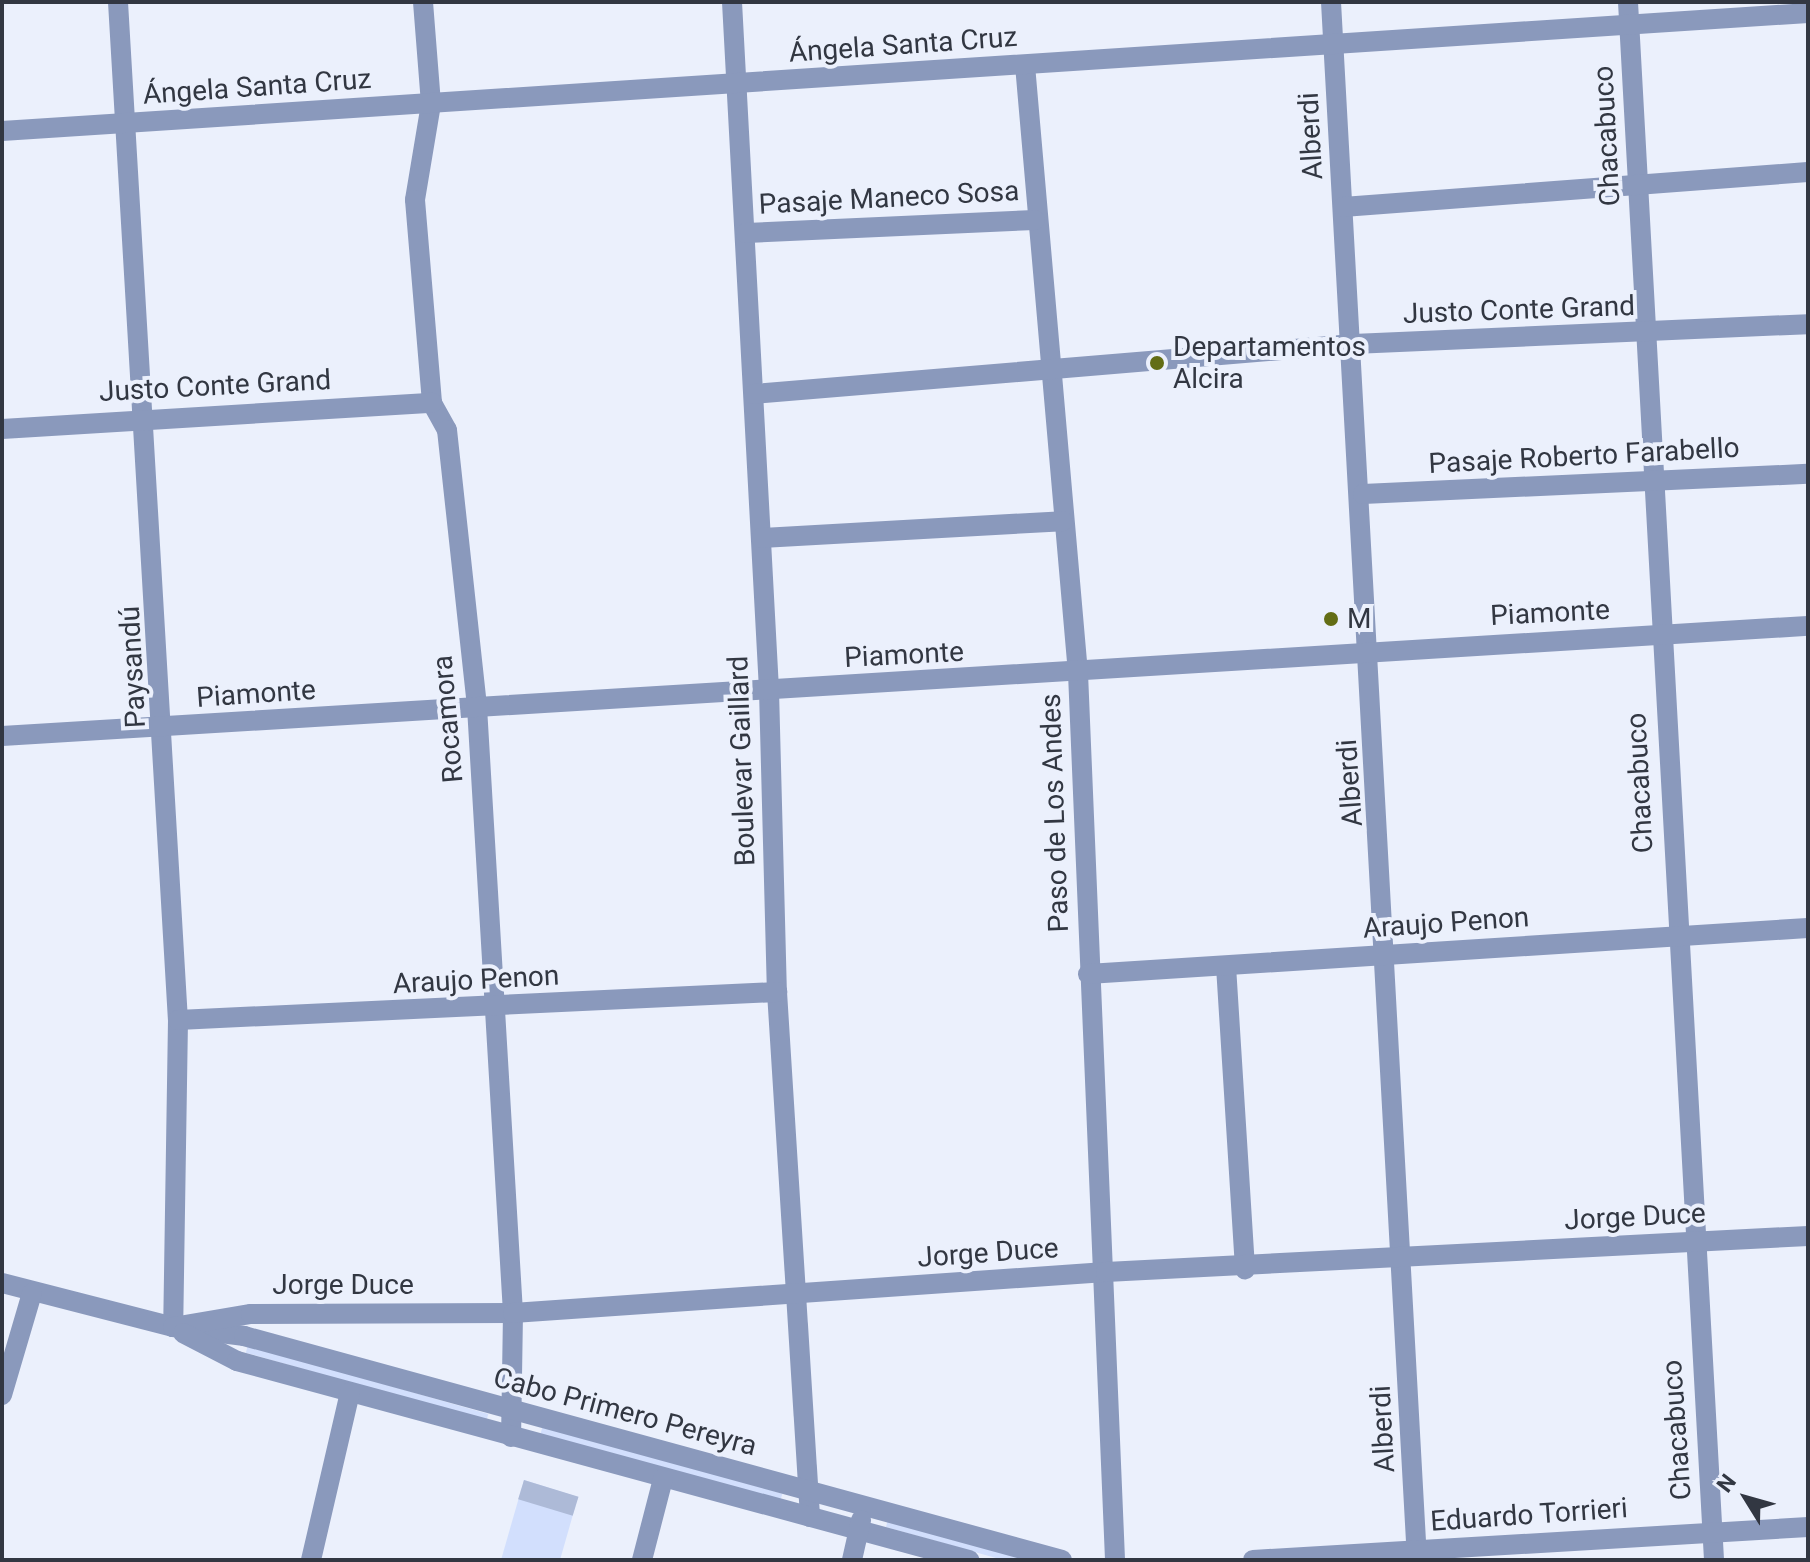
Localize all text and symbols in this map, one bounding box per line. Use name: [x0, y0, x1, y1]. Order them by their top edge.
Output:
street label: Ángela Santa Cruz: [788, 20, 1018, 70]
street label: Ángela Santa Cruz: [142, 62, 372, 112]
street label: Chacabuco: [1587, 65, 1627, 207]
street label: Alberdi: [1292, 91, 1330, 181]
street label: Pasaje Maneco Sosa: [758, 174, 1020, 222]
street label: Justo Conte Grand: [1402, 289, 1636, 331]
place label: Departamentos Alcira: [1173, 330, 1366, 396]
marker: Departamentos Alcira: [1148, 354, 1166, 372]
street label: Justo Conte Grand: [98, 363, 332, 409]
street label: Pasaje Roberto Farabello: [1428, 431, 1740, 481]
street label: Piamonte: [1489, 593, 1611, 633]
place label: M: [1347, 602, 1371, 636]
street label: Paysandú: [113, 605, 153, 729]
marker: M: [1322, 610, 1340, 628]
street label: Piamonte: [843, 635, 965, 675]
street label: Rocamora: [426, 654, 470, 784]
street label: Boulevar Gaillard: [722, 655, 762, 867]
street label: Piamonte: [195, 673, 317, 715]
street label: Paso de Los Andes: [1034, 693, 1076, 933]
street label: Chacabuco: [1620, 712, 1660, 854]
street label: Alberdi: [1330, 738, 1370, 828]
street label: Araujo Penon: [1362, 900, 1530, 946]
street label: Araujo Penon: [392, 959, 560, 1001]
street label: Jorge Duce: [1563, 1197, 1707, 1237]
street label: Jorge Duce: [916, 1231, 1060, 1275]
street label: Jorge Duce: [272, 1268, 414, 1302]
street label: Chacabuco: [1655, 1359, 1699, 1501]
street label: Cabo Primero Pereyra: [490, 1361, 760, 1463]
street label: Alberdi: [1364, 1384, 1402, 1474]
north arrow: [1706, 1458, 1786, 1538]
text: N: [1712, 1470, 1741, 1497]
street label: Eduardo Torrieri: [1429, 1491, 1629, 1539]

